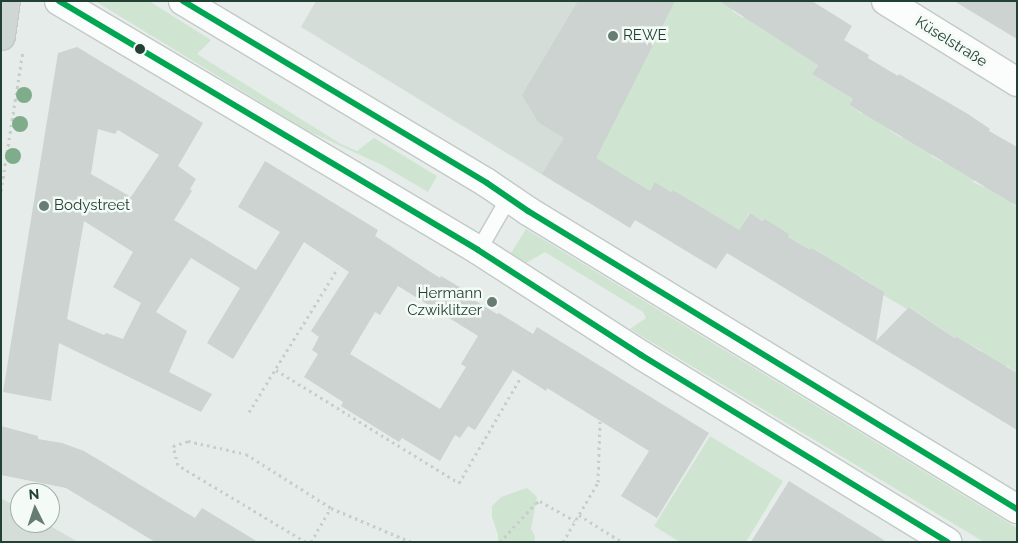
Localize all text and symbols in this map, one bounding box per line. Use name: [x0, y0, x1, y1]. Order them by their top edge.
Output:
street label: Küselstraße: [912, 13, 990, 71]
place label: REWE: [623, 27, 667, 45]
marker: REWE: [607, 30, 619, 42]
unlabelled marker: [135, 44, 145, 54]
place label: Bodystreet: [54, 197, 130, 215]
marker: Bodystreet: [38, 200, 50, 212]
place label: Hermann Czwiklitzer: [407, 284, 482, 319]
marker: Hermann Czwiklitzer: [486, 296, 498, 308]
north arrow: [10, 483, 60, 533]
text: N: [28, 486, 40, 502]

